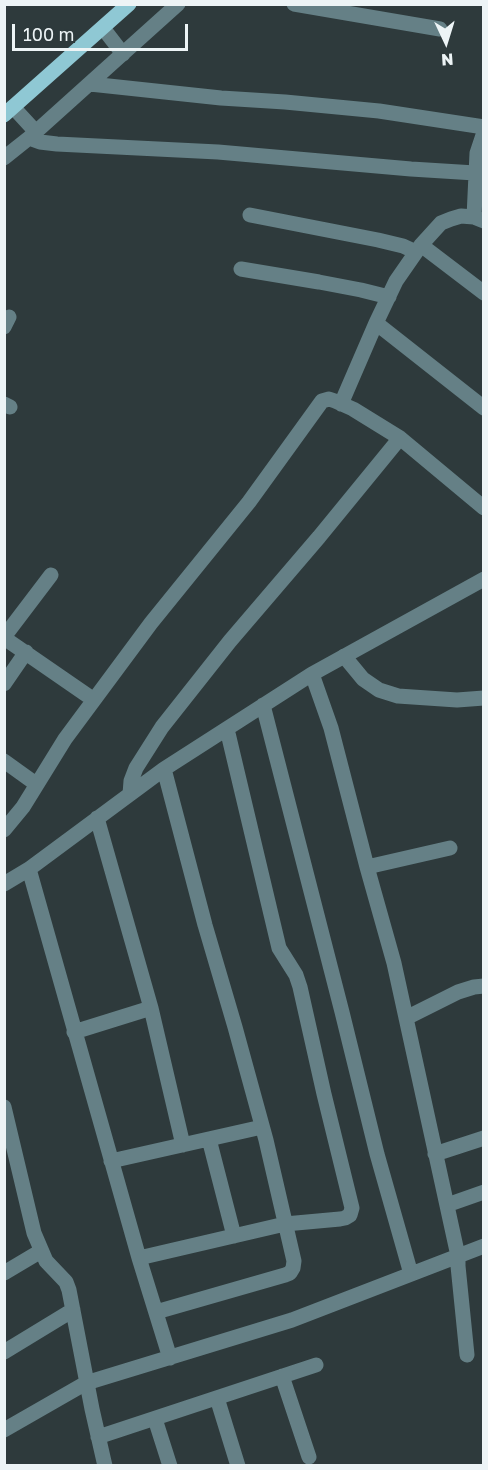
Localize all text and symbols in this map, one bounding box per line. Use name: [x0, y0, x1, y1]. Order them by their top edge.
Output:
scale bar: [15, 12, 190, 50]
north arrow: [416, 12, 476, 72]
text: 100 m: [23, 23, 74, 45]
text: N: [440, 50, 454, 70]

